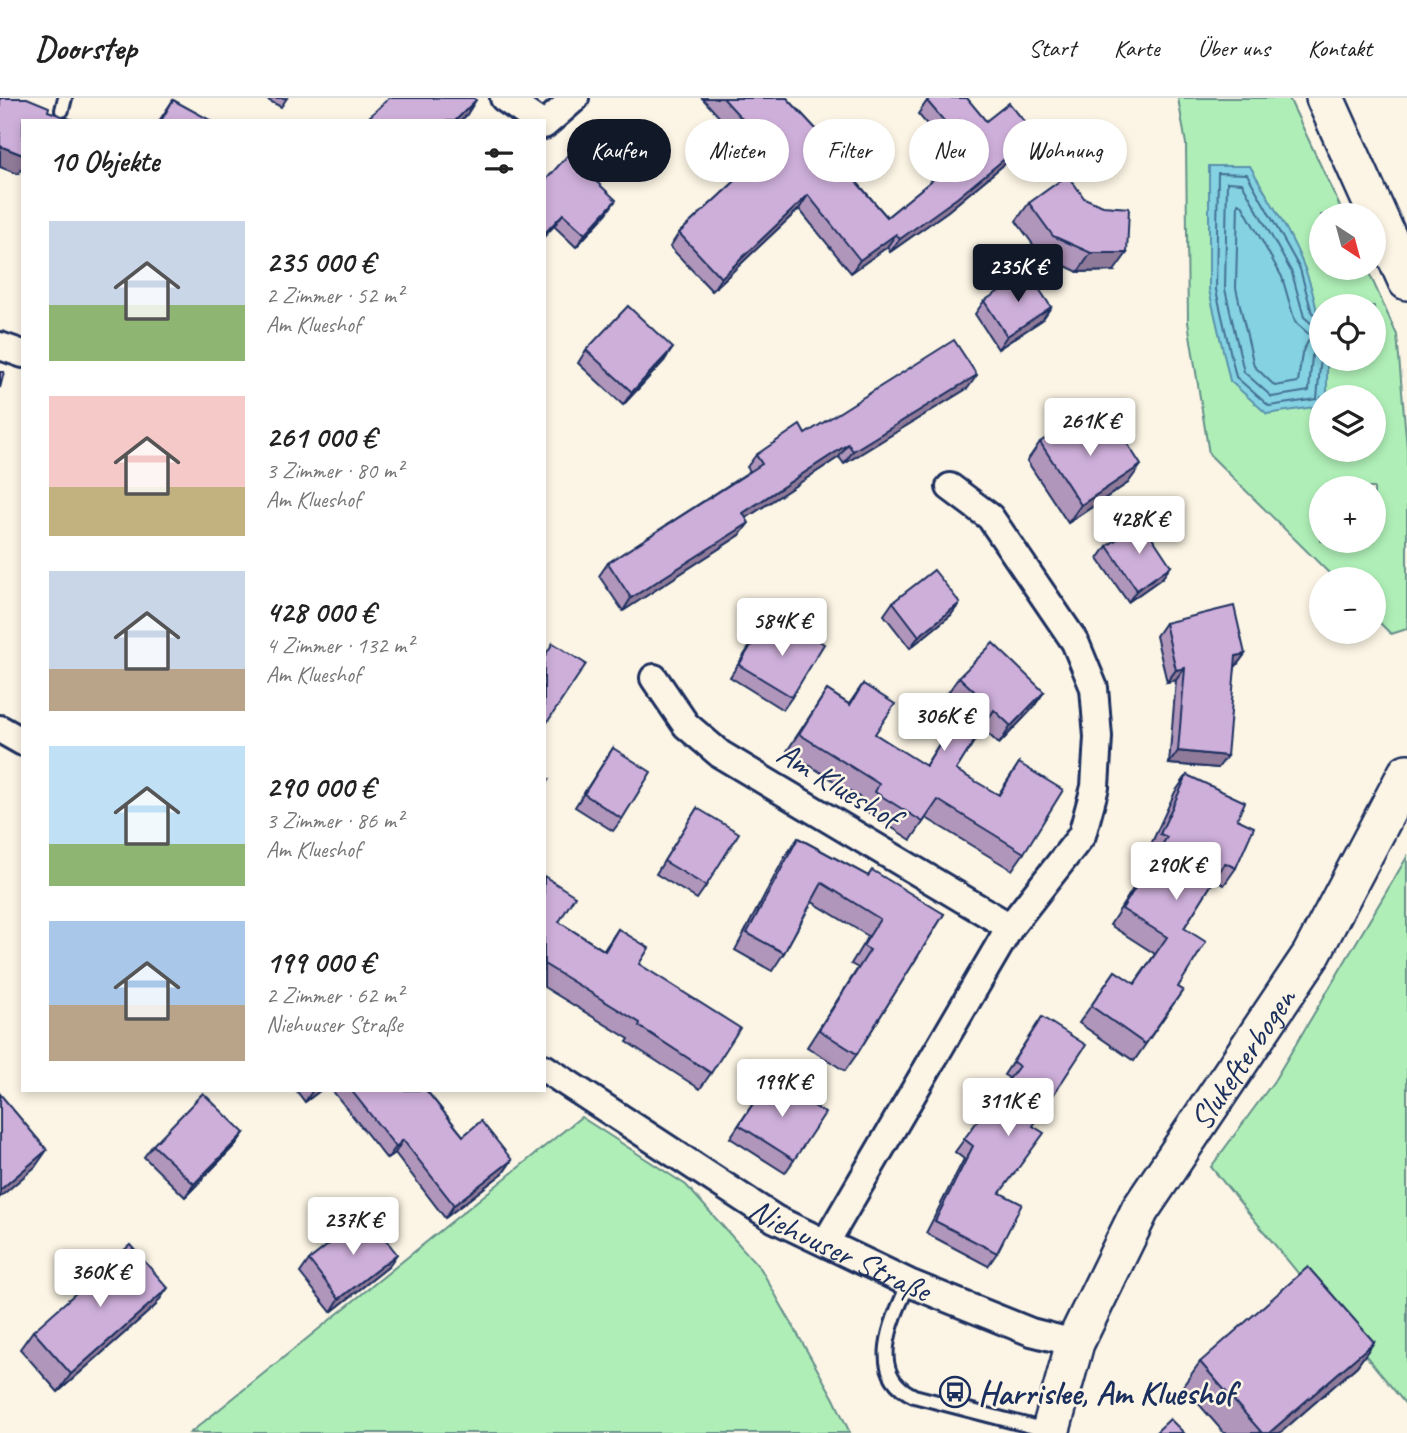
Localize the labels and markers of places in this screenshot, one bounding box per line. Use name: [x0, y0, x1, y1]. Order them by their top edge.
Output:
pin: 235K €: [961, 244, 1075, 304]
pin: 261K €: [1033, 398, 1147, 458]
pin: 428K €: [1082, 496, 1196, 556]
pin: 584K €: [725, 598, 839, 658]
pin: 306K €: [887, 694, 1001, 753]
pin: 290K €: [1119, 842, 1233, 902]
pin: 199K €: [725, 1060, 839, 1119]
pin: 311K €: [951, 1079, 1065, 1138]
pin: 237K €: [296, 1198, 410, 1257]
pin: 360K €: [43, 1250, 157, 1309]
place label: Harrislee, Am Klueshof: [978, 1372, 1241, 1414]
bus stop icon: Harrislee, Am Klueshof: [938, 1375, 972, 1409]

